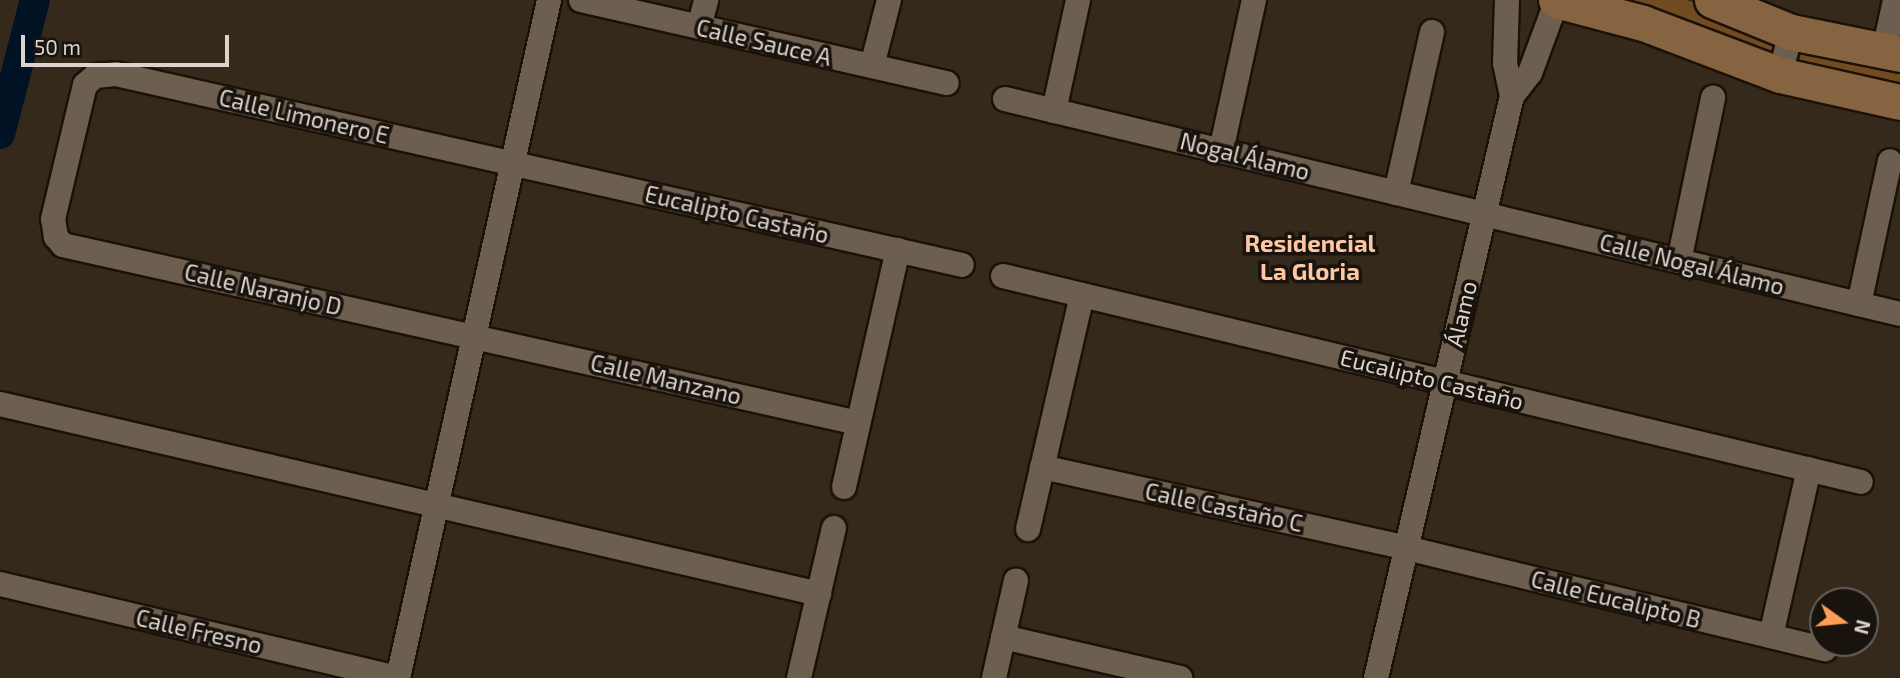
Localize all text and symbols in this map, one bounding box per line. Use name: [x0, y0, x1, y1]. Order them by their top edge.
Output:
street label: Calle Sauce A: [693, 13, 835, 71]
scale bar: [24, 21, 233, 65]
text: 50 m: [34, 34, 81, 59]
street label: Calle Limonero E: [216, 83, 392, 149]
street label: Nogal Álamo: [1177, 126, 1313, 186]
street label: Eucalipto Castaño: [642, 179, 832, 249]
street label: Calle Nogal Álamo: [1596, 228, 1788, 300]
district label: Residencial La Gloria: [1245, 229, 1375, 285]
street label: Calle Naranjo D: [182, 258, 344, 320]
street label: Álamo: [1440, 278, 1482, 350]
street label: Eucalipto Castaño: [1337, 343, 1527, 415]
street label: Calle Manzano: [588, 348, 744, 410]
street label: Calle Castaño C: [1143, 477, 1305, 537]
street label: Calle Eucalipto B: [1528, 565, 1704, 633]
north arrow: [1809, 587, 1879, 657]
street label: Calle Fresno: [133, 603, 265, 659]
text: N: [1850, 617, 1876, 637]

